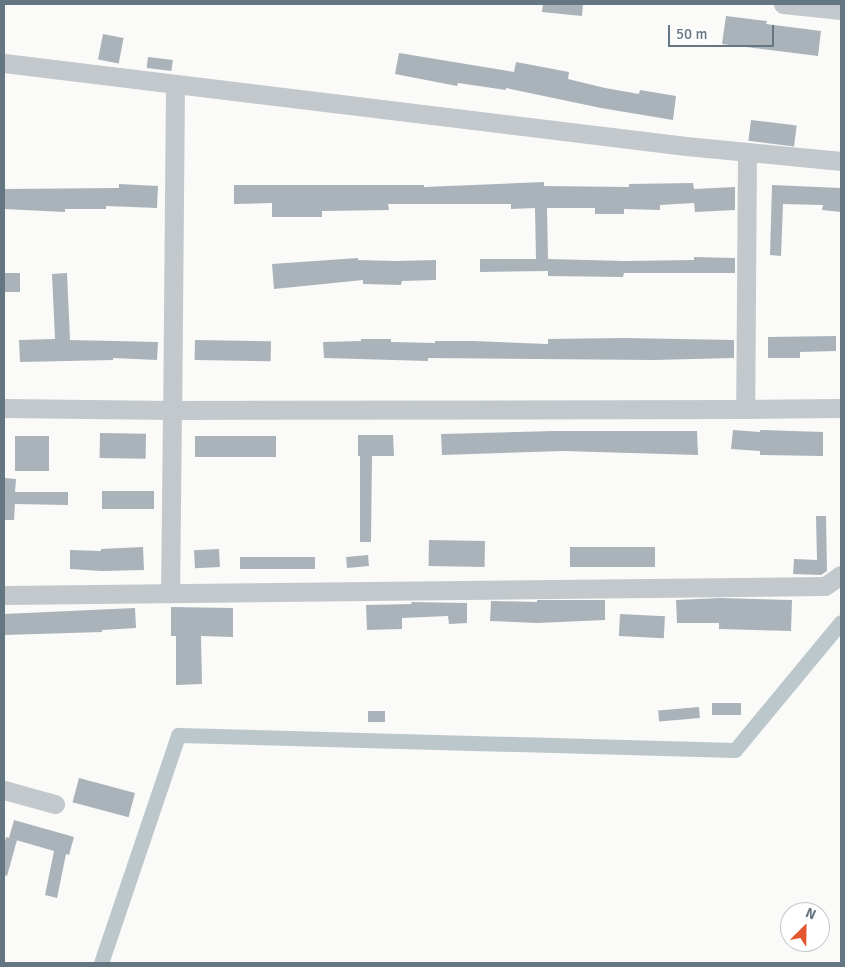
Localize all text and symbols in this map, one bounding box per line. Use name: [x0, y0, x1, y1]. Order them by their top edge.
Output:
scale bar: [670, 15, 776, 47]
text: 50 m: [676, 25, 707, 43]
north arrow: [780, 902, 830, 952]
text: N: [803, 904, 818, 923]

